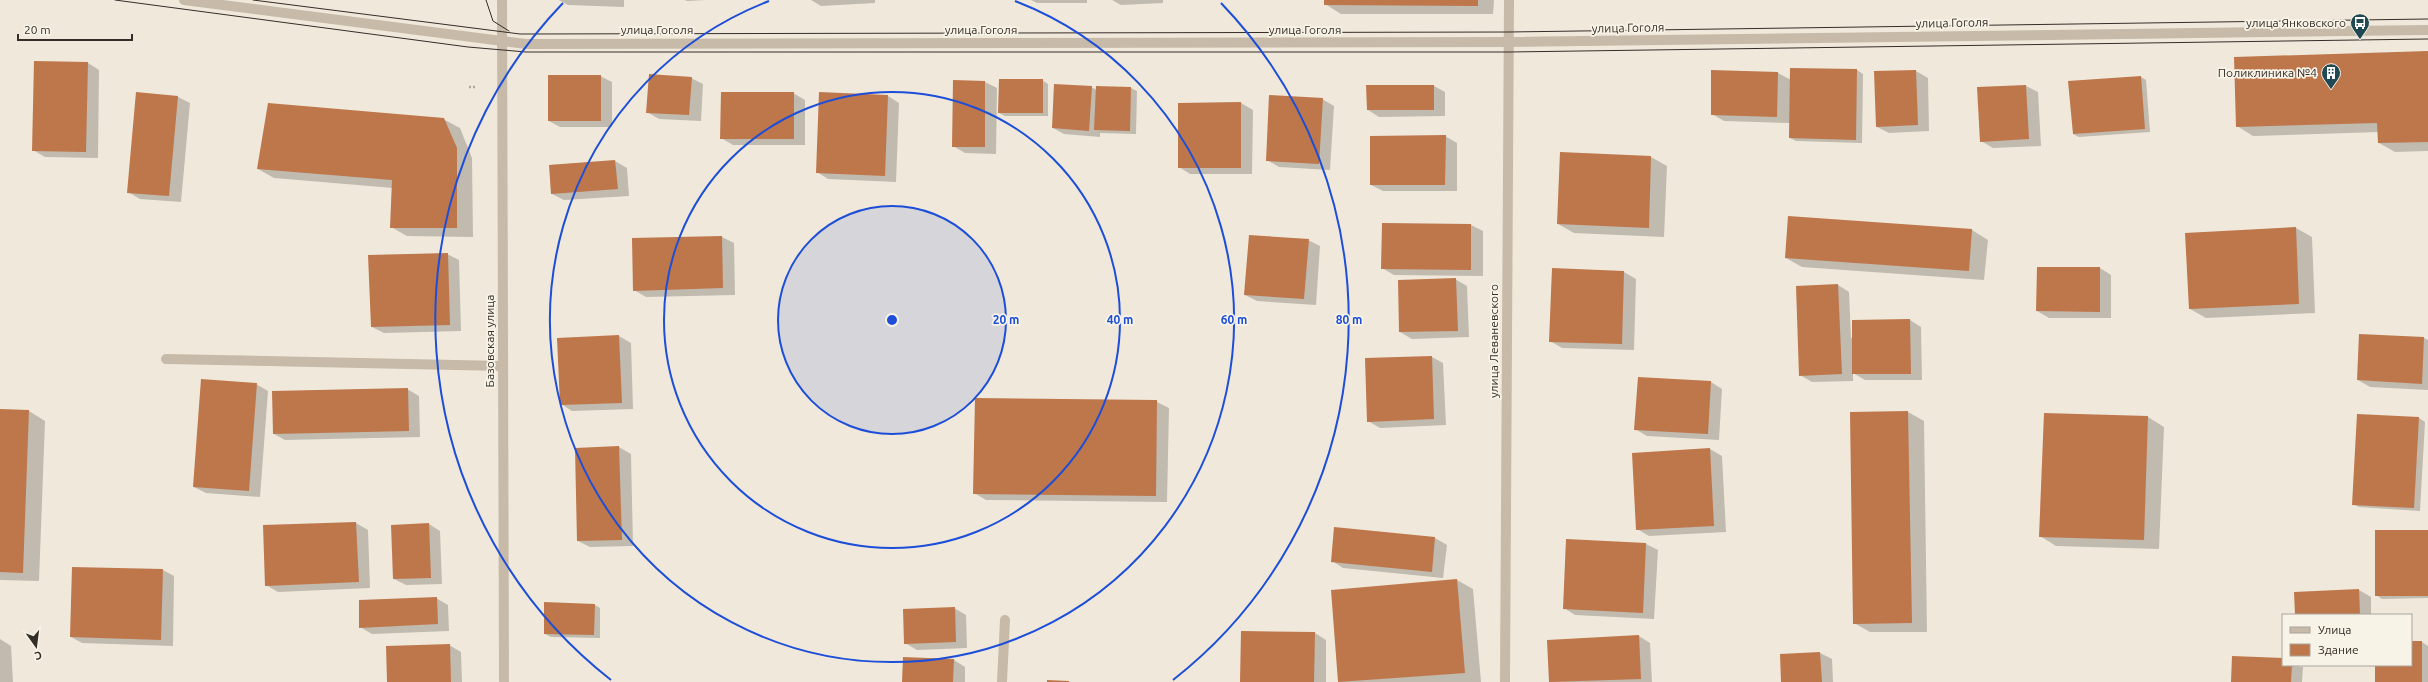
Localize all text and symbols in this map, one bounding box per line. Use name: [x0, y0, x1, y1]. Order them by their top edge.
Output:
bus stop icon: улица Янковского: [2349, 12, 2371, 40]
street label: улица Гоголя: [1916, 15, 1988, 30]
scale bar: [18, 16, 132, 42]
place label: улица Янковского: [2246, 16, 2346, 29]
street label: улица Гоголя: [1592, 20, 1664, 35]
text: 20 m: [24, 23, 51, 36]
street label: улица Гоголя: [621, 23, 693, 36]
street label: улица Гоголя: [945, 23, 1017, 36]
street label: улица Гоголя: [1269, 23, 1341, 36]
building icon: Поликлиника №4: [2320, 62, 2342, 90]
place label: Поликлиника №4: [2218, 66, 2317, 79]
street label: улица Леваневского: [1487, 284, 1500, 398]
street label: Базовская улица: [483, 295, 496, 387]
centre of rings: [885, 313, 899, 327]
text: 20 m: [993, 313, 1019, 326]
text: 40 m: [1107, 313, 1133, 326]
text: 60 m: [1221, 313, 1247, 326]
text: 80 m: [1336, 313, 1362, 326]
legend: [2282, 614, 2412, 666]
text: Улица: [2318, 623, 2351, 636]
north arrow: [16, 626, 56, 666]
text: Здание: [2318, 643, 2359, 656]
text: С: [34, 649, 43, 662]

